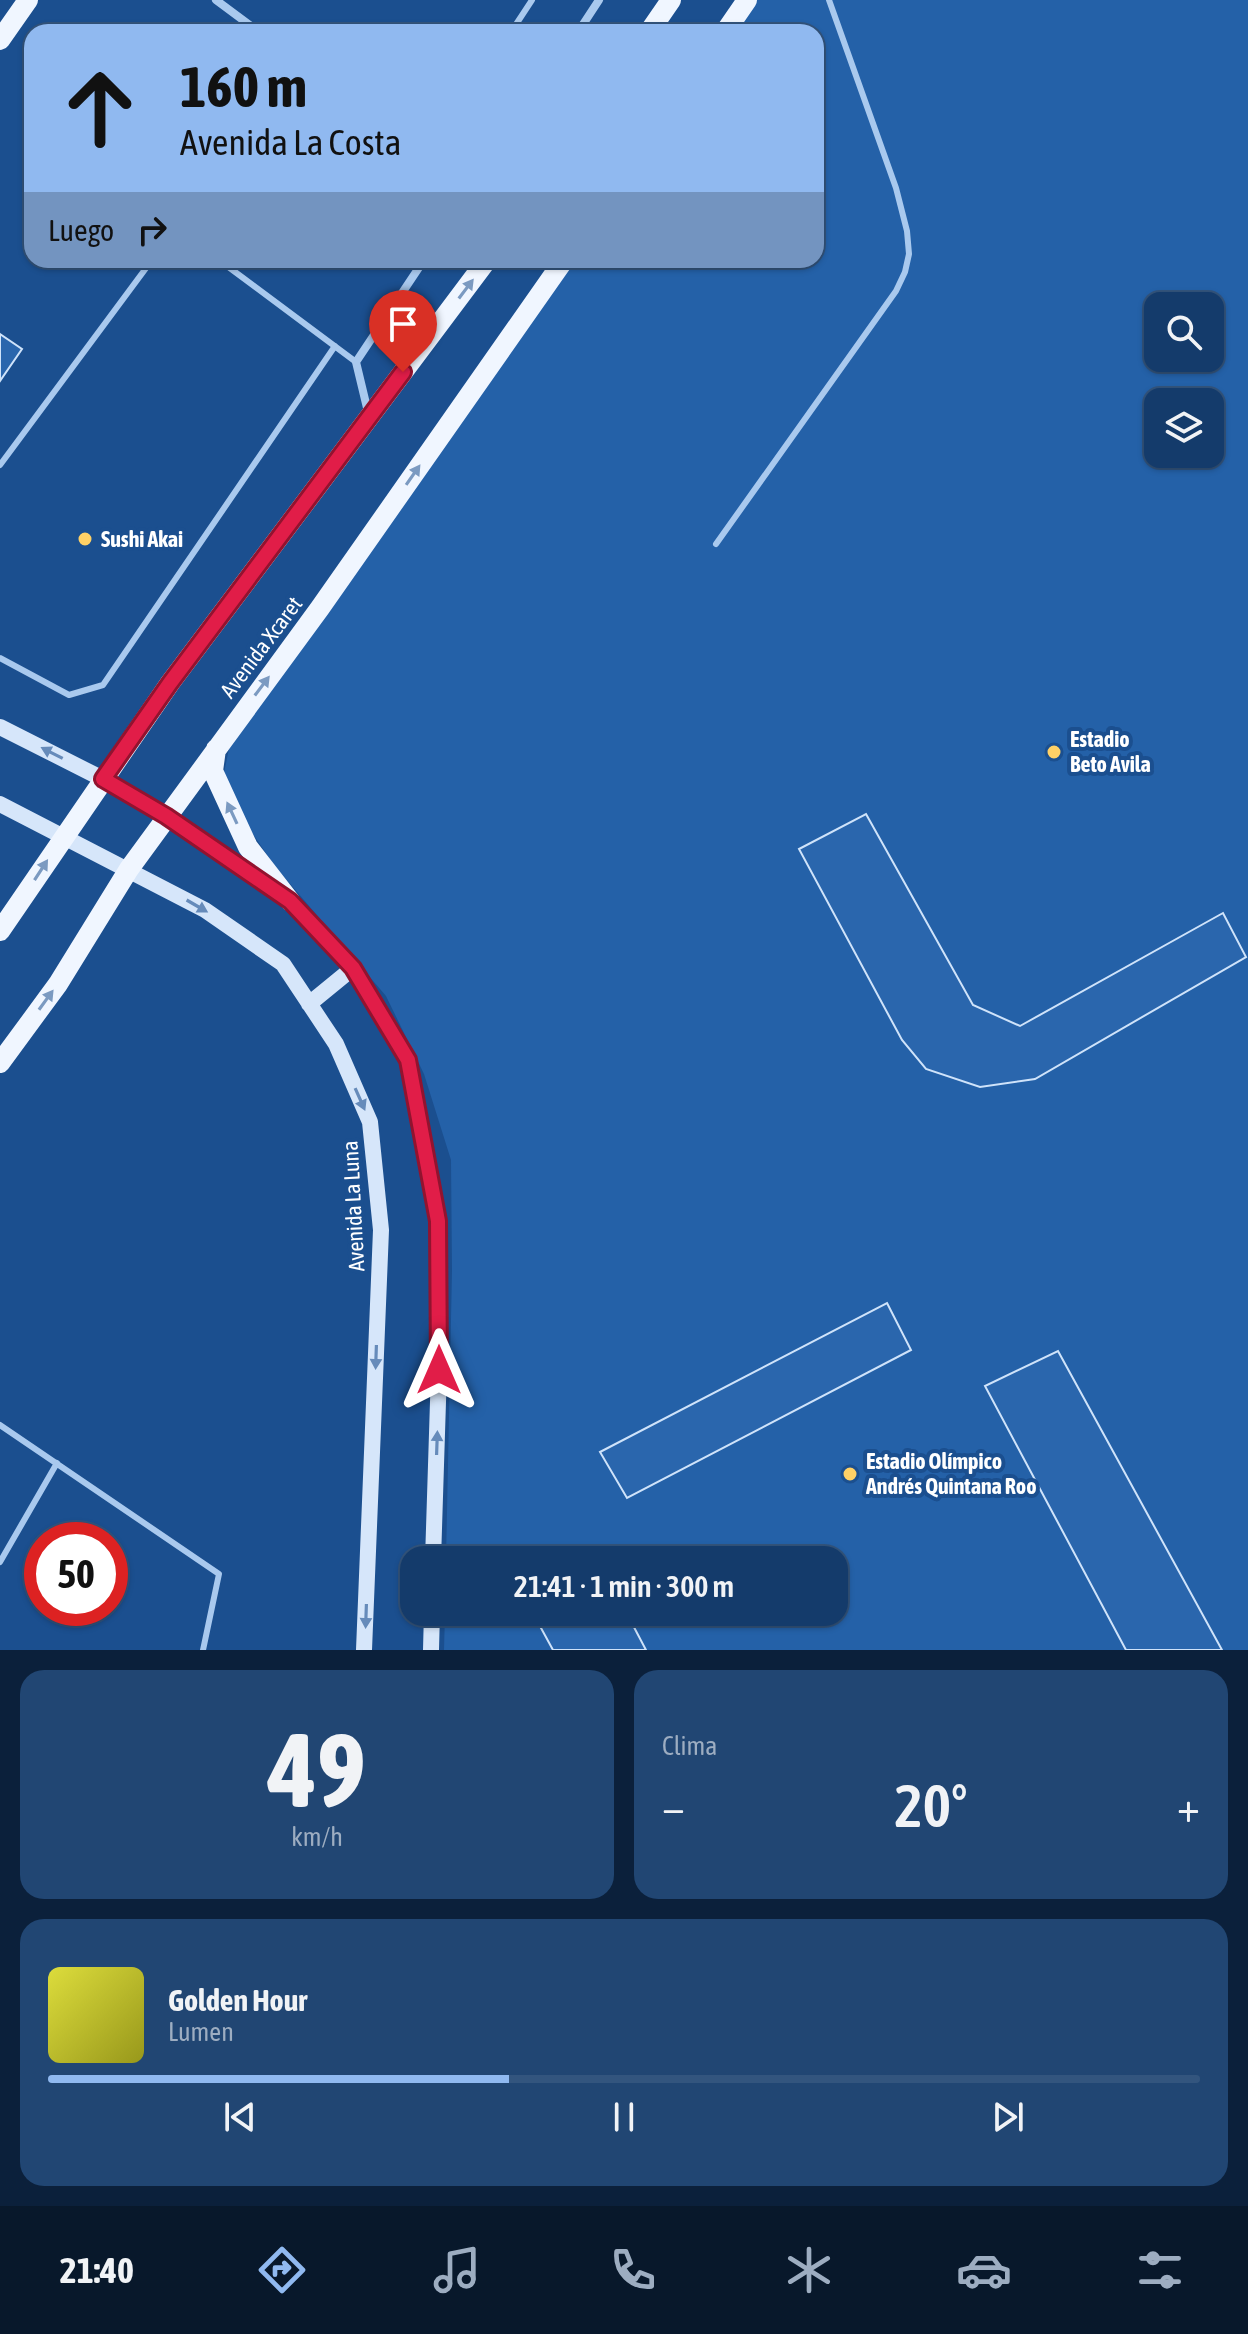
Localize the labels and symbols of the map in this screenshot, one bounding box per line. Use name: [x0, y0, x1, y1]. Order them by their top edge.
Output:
one-way arrow: [457, 278, 473, 299]
pin: [369, 290, 437, 372]
one-way arrow: [405, 464, 421, 485]
place label: Sushi Akai: [101, 526, 183, 552]
marker: Sushi Akai: [76, 530, 94, 548]
street label: Avenida Xcaret: [215, 591, 307, 703]
one-way arrow: [254, 675, 270, 697]
place label: Estadio Beto Avila: [1070, 726, 1151, 777]
marker: Estadio Beto Avila: [1045, 743, 1063, 761]
one-way arrow: [40, 746, 63, 760]
one-way arrow: [225, 801, 239, 825]
one-way arrow: [33, 859, 48, 881]
one-way arrow: [186, 899, 208, 913]
one-way arrow: [37, 990, 53, 1011]
one-way arrow: [353, 1087, 366, 1111]
street label: Avenida La Luna: [337, 1140, 369, 1272]
position arrow: [397, 1328, 481, 1412]
one-way arrow: [369, 1345, 382, 1370]
one-way arrow: [431, 1430, 443, 1455]
place label: Estadio Olímpico Andrés Quintana Roo: [865, 1448, 1037, 1499]
marker: Estadio Olímpico Andrés Quintana Roo: [841, 1465, 859, 1483]
speed limit sign: 50: [24, 1522, 128, 1626]
one-way arrow: [359, 1604, 372, 1629]

